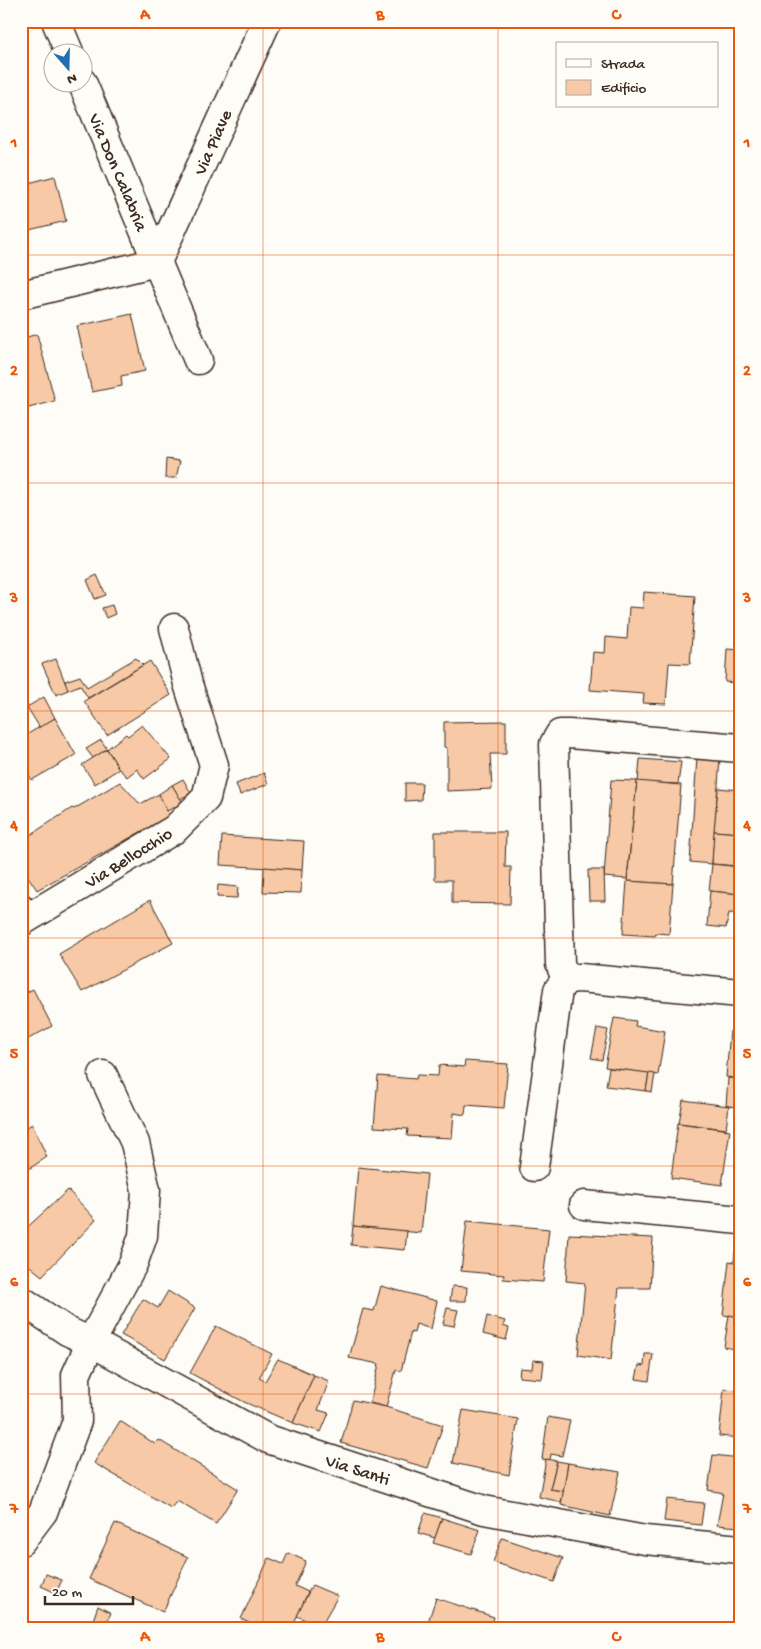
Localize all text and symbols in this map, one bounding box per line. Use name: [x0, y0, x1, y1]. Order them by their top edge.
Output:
text: A: [139, 7, 151, 26]
text: B: [375, 7, 385, 26]
text: C: [611, 7, 622, 26]
north arrow: [42, 42, 92, 92]
legend: [556, 42, 718, 108]
text: Strada: [601, 56, 646, 74]
text: N: [64, 68, 79, 87]
text: Edificio: [601, 80, 647, 98]
street label: Via Piave: [190, 106, 238, 180]
street label: Via Don Calabria: [82, 110, 151, 236]
text: 1: [10, 135, 17, 154]
text: 1: [743, 135, 750, 154]
text: 2: [10, 363, 18, 382]
text: 2: [743, 363, 751, 382]
text: 3: [9, 590, 18, 609]
text: 3: [742, 590, 751, 609]
text: 4: [9, 818, 18, 837]
text: 4: [742, 818, 751, 837]
street label: Via Bellocchio: [81, 824, 177, 895]
text: 5: [10, 1046, 19, 1065]
text: 5: [743, 1046, 752, 1065]
text: 6: [10, 1274, 19, 1293]
text: 6: [743, 1274, 752, 1293]
street label: Via Santi: [321, 1451, 392, 1492]
text: 7: [9, 1501, 19, 1520]
text: 7: [742, 1501, 752, 1520]
scale bar: [45, 1574, 132, 1606]
text: 20 m: [52, 1584, 82, 1602]
text: A: [139, 1629, 151, 1648]
text: B: [375, 1629, 385, 1648]
text: C: [611, 1629, 622, 1648]

